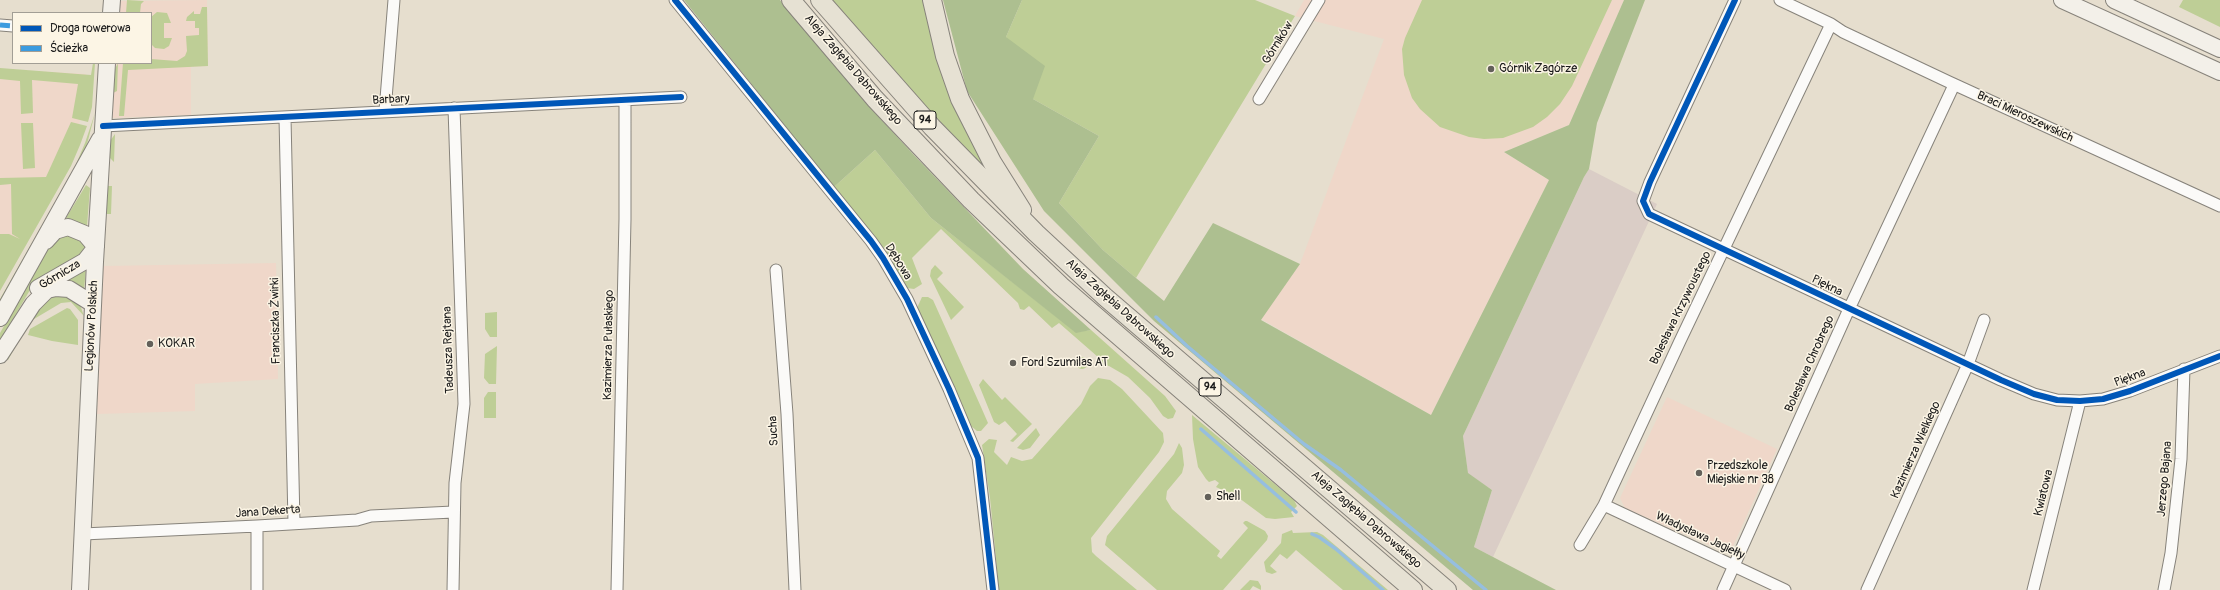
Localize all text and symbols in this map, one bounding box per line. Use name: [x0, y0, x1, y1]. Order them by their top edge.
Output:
legend: [12, 12, 152, 64]
street label: Aleja Zagłębia Dąbrowskiego: [801, 12, 905, 128]
street label: Górników: [1259, 19, 1297, 67]
text: Droga rowerowa: [50, 21, 131, 36]
text: Ścieżka: [50, 41, 88, 56]
place label: Górnik Zagórze: [1499, 62, 1577, 76]
marker: Górnik Zagórze: [1486, 64, 1496, 74]
street label: Braci Mieroszewskich: [1975, 88, 2075, 146]
street label: Barbary: [372, 92, 410, 108]
road number: 94: [914, 111, 936, 129]
street label: Dębowa: [881, 241, 915, 283]
street label: Bolesława Krzywoustego: [1647, 249, 1715, 367]
street label: Aleja Zagłębia Dąbrowskiego: [1062, 256, 1178, 362]
street label: Górnicza: [37, 257, 83, 293]
street label: Piękna: [1809, 272, 1845, 300]
street label: Franciszka Żwirki: [268, 278, 284, 364]
street label: Legionów Polskich: [82, 280, 102, 372]
street label: Kazimierza Pułaskiego: [601, 290, 617, 400]
street label: Tadeusza Rejtana: [440, 306, 458, 394]
street label: Bolesława Chrobrego: [1782, 314, 1838, 414]
place label: KOKAR: [158, 337, 195, 351]
marker: KOKAR: [145, 339, 155, 349]
place label: Ford Szumilas AT: [1021, 356, 1108, 370]
marker: Ford Szumilas AT: [1008, 358, 1018, 368]
street label: Piękna: [2112, 366, 2148, 390]
road number: 94: [1199, 378, 1221, 396]
street label: Kazimierza Wielkiego: [1888, 399, 1944, 501]
street label: Sucha: [766, 415, 782, 447]
street label: Jerzego Bajana: [2155, 441, 2175, 517]
place label: Przedszkole Miejskie nr 38: [1707, 459, 1774, 487]
street label: Aleja Zagłębia Dąbrowskiego: [1308, 468, 1424, 572]
marker: Przedszkole Miejskie nr 38: [1694, 468, 1704, 478]
street label: Kwiatowa: [2031, 468, 2057, 518]
place label: Shell: [1216, 490, 1240, 504]
marker: Shell: [1203, 492, 1213, 502]
street label: Jana Dekerta: [235, 503, 301, 521]
street label: Władysława Jagiełły: [1653, 509, 1747, 563]

